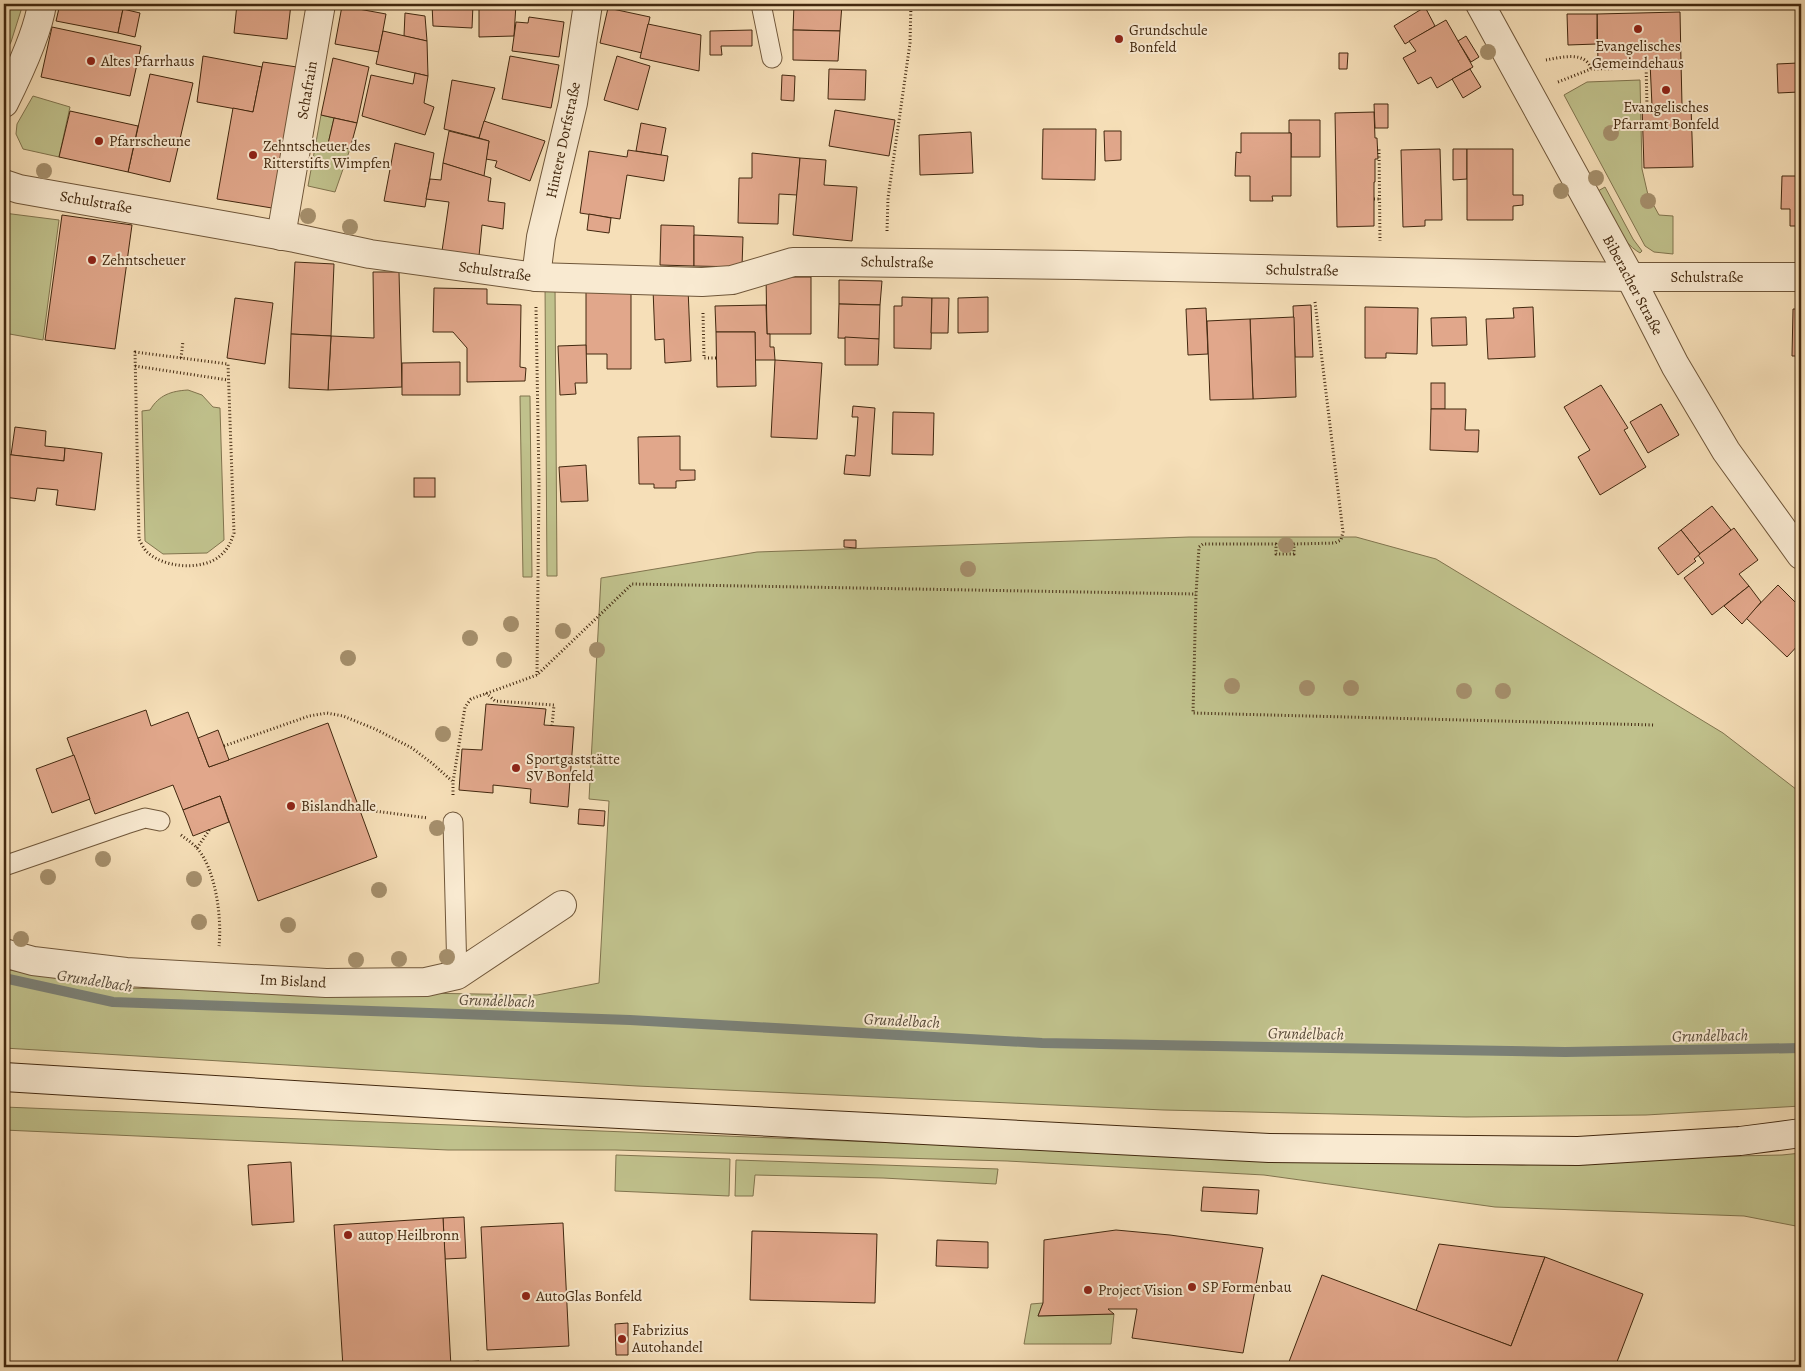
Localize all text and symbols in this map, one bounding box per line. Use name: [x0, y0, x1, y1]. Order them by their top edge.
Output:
place label: Grundschule Bonfeld: [1129, 20, 1208, 57]
marker: Evangelisches Gemeindehaus: [1632, 23, 1644, 35]
marker: Grundschule Bonfeld: [1113, 33, 1125, 45]
place label: Evangelisches Gemeindehaus: [1592, 36, 1684, 73]
place label: Altes Pfarrhaus: [100, 51, 194, 71]
marker: Altes Pfarrhaus: [85, 55, 97, 67]
street label: Schafrain: [292, 59, 322, 121]
street label: Hintere Dorfstraße: [541, 80, 585, 200]
marker: Evangelisches Pfarramt Bonfeld: [1660, 84, 1672, 96]
place label: Evangelisches Pfarramt Bonfeld: [1613, 97, 1720, 134]
place label: Pfarrscheune: [109, 131, 191, 151]
marker: Pfarrscheune: [93, 135, 105, 147]
place label: Zehntscheuer des Ritterstifts Wimpfen: [263, 136, 390, 173]
marker: Zehntscheuer des Ritterstifts Wimpfen: [247, 149, 259, 161]
street label: Schulstraße: [58, 186, 134, 218]
street label: Biberacher Straße: [1598, 231, 1668, 339]
place label: Zehntscheuer: [102, 250, 186, 270]
street label: Schulstraße: [860, 251, 934, 273]
marker: Zehntscheuer: [86, 254, 98, 266]
street label: Schulstraße: [457, 256, 533, 286]
street label: Schulstraße: [1265, 259, 1339, 281]
street label: Schulstraße: [1671, 267, 1744, 287]
place label: Sportgaststätte SV Bonfeld: [526, 749, 620, 786]
marker: Sportgaststätte SV Bonfeld: [510, 762, 522, 774]
place label: Bislandhalle: [301, 796, 376, 816]
marker: Bislandhalle: [285, 800, 297, 812]
water label: Grundelbach: [55, 964, 134, 998]
street label: Im Bisland: [259, 969, 328, 993]
water label: Grundelbach: [458, 989, 536, 1013]
water label: Grundelbach: [863, 1008, 941, 1034]
water label: Grundelbach: [1268, 1022, 1344, 1046]
water label: Grundelbach: [1672, 1024, 1749, 1048]
place label: autop Heilbronn: [358, 1225, 459, 1245]
marker: autop Heilbronn: [342, 1229, 354, 1241]
place label: SP Formenbau: [1202, 1277, 1292, 1297]
place label: Project Vision: [1098, 1280, 1183, 1300]
marker: SP Formenbau: [1186, 1281, 1198, 1293]
marker: Project Vision: [1082, 1284, 1094, 1296]
place label: AutoGlas Bonfeld: [535, 1286, 643, 1306]
marker: AutoGlas Bonfeld: [520, 1290, 532, 1302]
place label: Fabrizius Autohandel: [631, 1320, 703, 1357]
marker: Fabrizius Autohandel: [616, 1333, 628, 1345]

